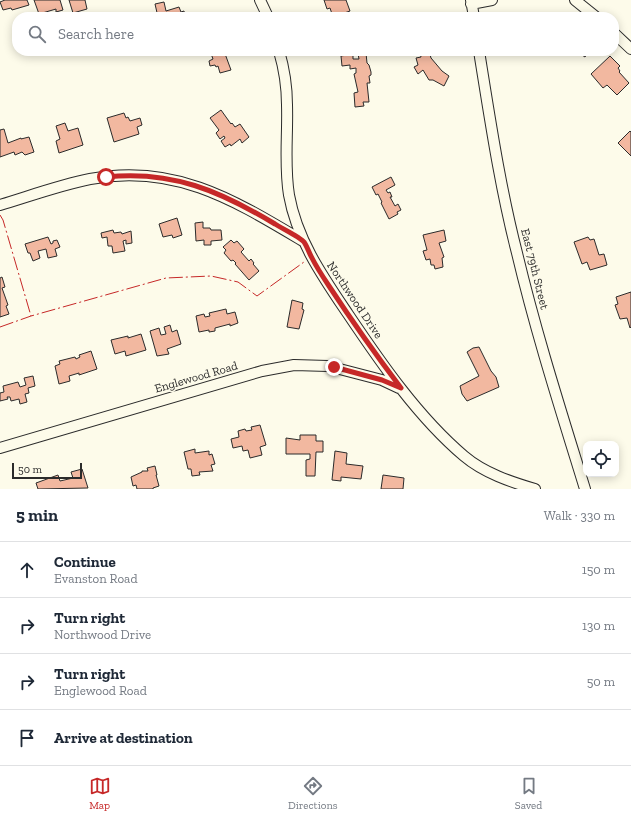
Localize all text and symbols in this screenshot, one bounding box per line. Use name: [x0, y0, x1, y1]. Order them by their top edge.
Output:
search box: [12, 12, 619, 56]
icon: search: [26, 23, 48, 45]
text: Search here: [58, 25, 134, 43]
route start: [97, 168, 115, 186]
street label: East 79th Street: [518, 227, 552, 311]
street label: Northwood Drive: [324, 259, 386, 341]
street label: Englewood Road: [153, 358, 240, 396]
route end: [325, 358, 343, 376]
map controls: [583, 441, 619, 477]
button: locate: [583, 441, 619, 477]
scale bar: [12, 461, 82, 480]
text: 50 m: [18, 463, 42, 476]
text: 5 min: [16, 505, 58, 525]
text: Walk · 330 m: [544, 508, 615, 523]
text: Continue: [54, 553, 116, 571]
icon: ahead: [16, 559, 38, 581]
text: 150 m: [582, 562, 615, 577]
text: Evanston Road: [54, 571, 138, 586]
text: Turn right: [54, 609, 125, 627]
icon: right: [16, 615, 38, 637]
text: 130 m: [582, 618, 615, 633]
text: Northwood Drive: [54, 627, 151, 642]
text: Turn right: [54, 665, 125, 683]
icon: right: [16, 671, 38, 693]
text: 50 m: [587, 674, 615, 689]
text: Englewood Road: [54, 683, 147, 698]
icon: arrive: [16, 727, 38, 749]
text: Arrive at destination: [54, 729, 193, 747]
tab: Map: [89, 775, 111, 812]
tab: Directions: [288, 775, 338, 812]
tab: Saved: [515, 775, 542, 812]

